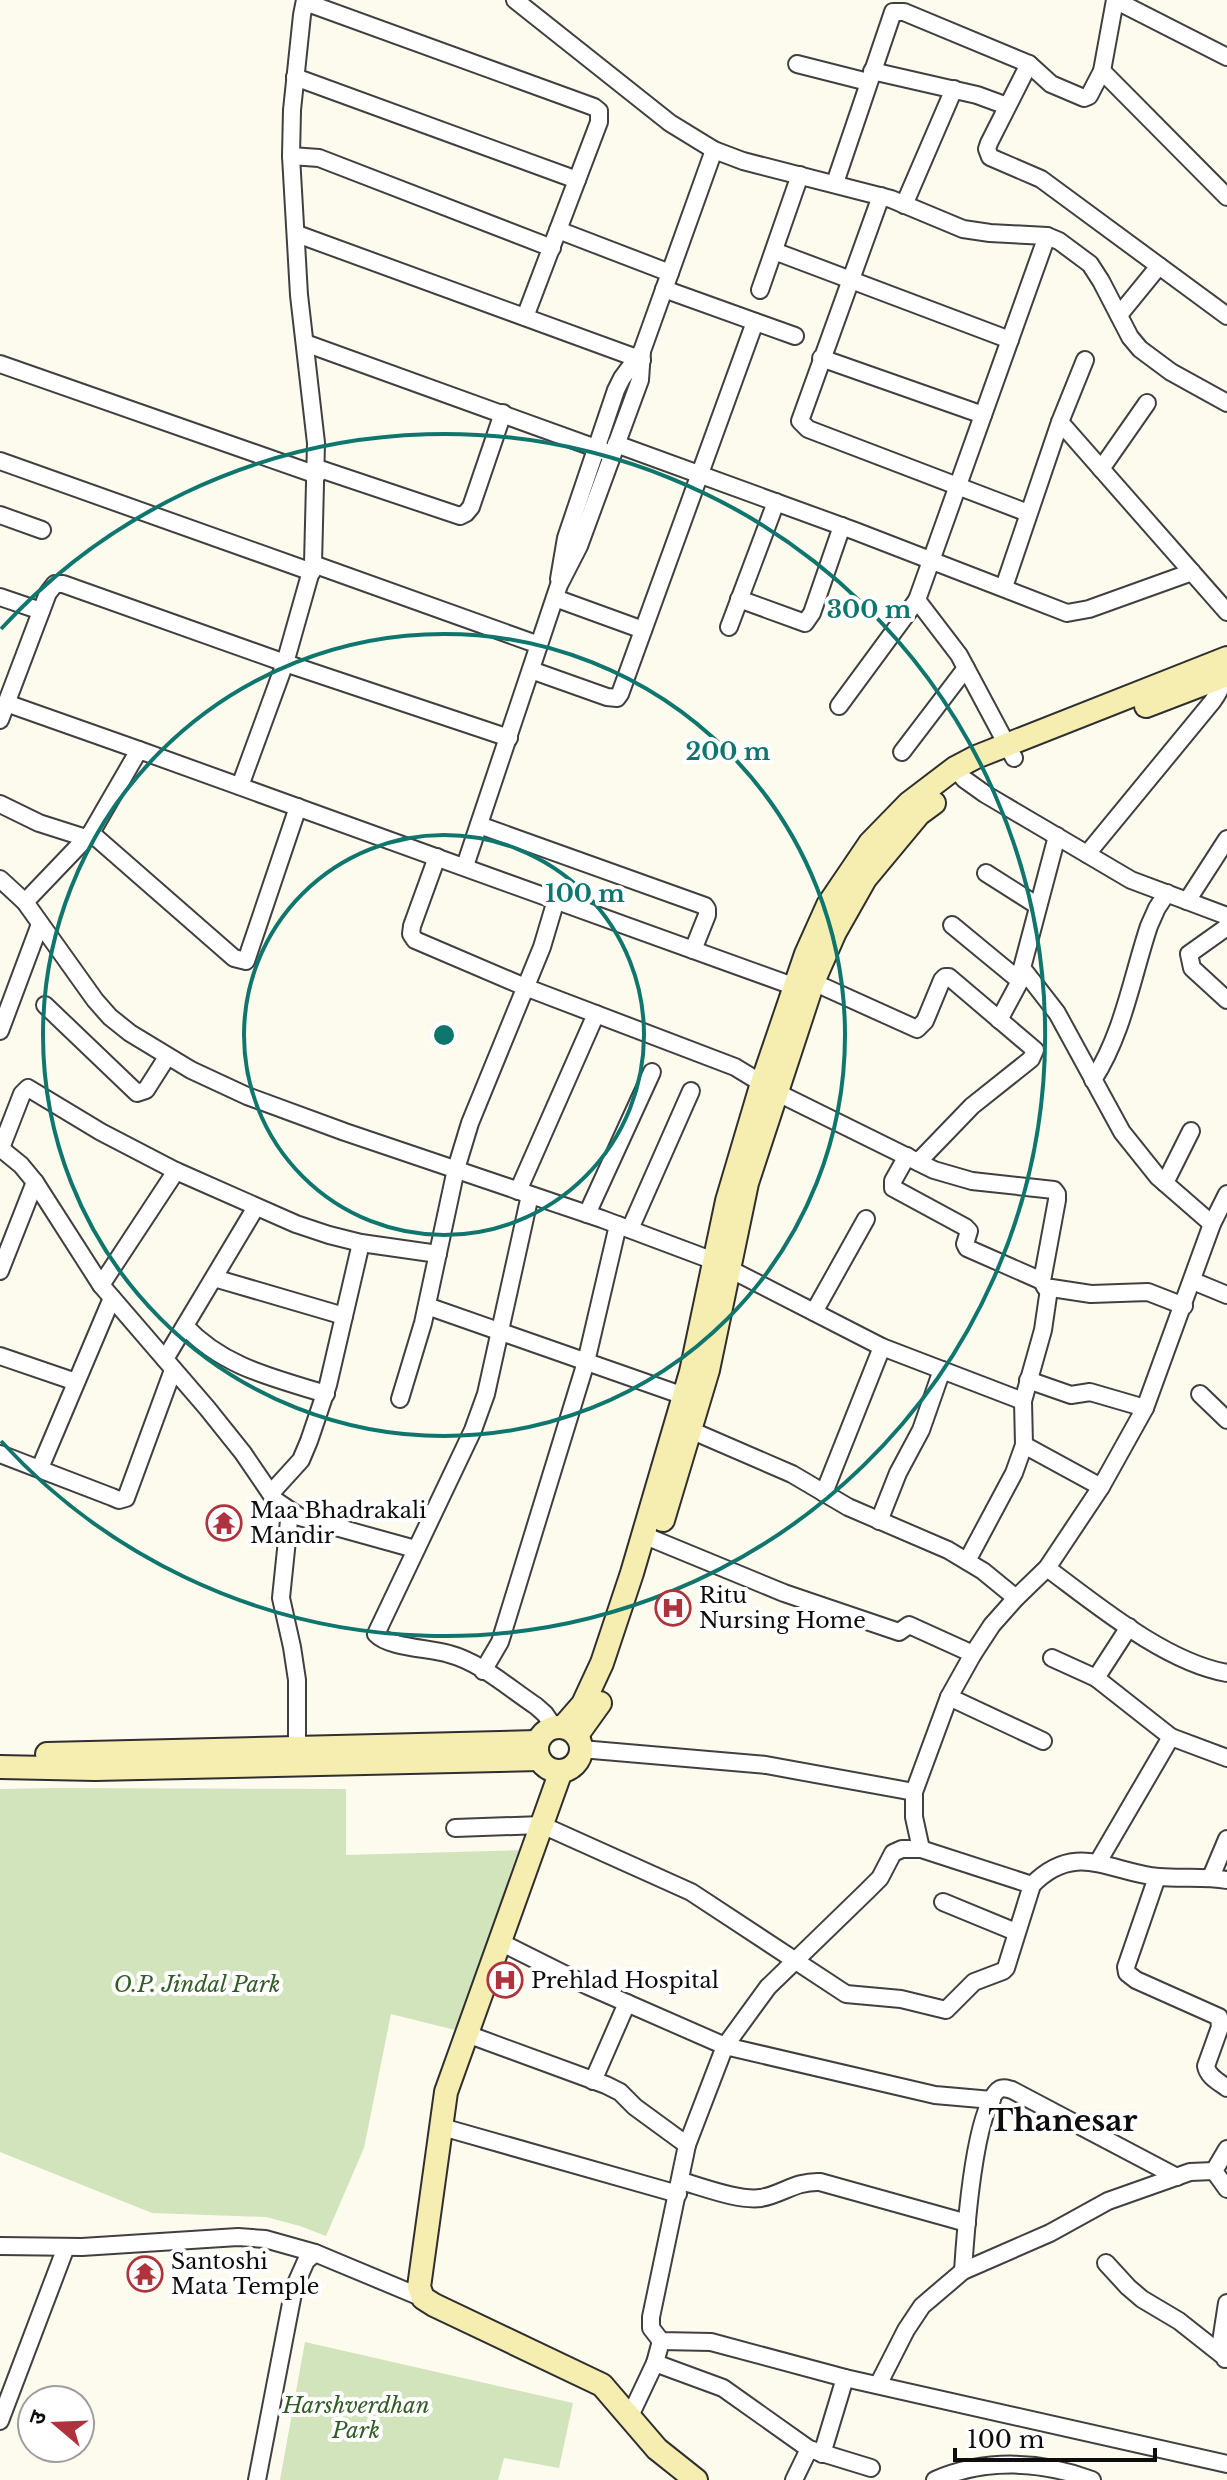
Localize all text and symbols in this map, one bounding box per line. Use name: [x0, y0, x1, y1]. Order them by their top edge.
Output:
text: 300 m: [827, 595, 912, 624]
text: 200 m: [686, 737, 771, 766]
text: 100 m: [545, 879, 625, 908]
centre of rings: [430, 1021, 458, 1049]
place label: Maa Bhadrakali Mandir: [250, 1497, 427, 1549]
temple icon: Maa Bhadrakali Mandir: [205, 1504, 243, 1542]
place label: Ritu Nursing Home: [699, 1582, 866, 1634]
hospital icon: Ritu Nursing Home: [654, 1589, 692, 1627]
hospital icon: Prehlad Hospital: [486, 1961, 524, 1999]
place label: Prehlad Hospital: [531, 1967, 719, 1994]
park label: O.P. Jindal Park: [114, 1971, 280, 1998]
district label: Thanesar: [989, 2102, 1138, 2139]
place label: Santoshi Mata Temple: [171, 2248, 319, 2300]
temple icon: Santoshi Mata Temple: [126, 2255, 164, 2293]
north arrow: [16, 2384, 96, 2464]
park label: Harshverdhan Park: [281, 2392, 430, 2444]
text: उ: [23, 2406, 53, 2428]
scale bar: [955, 2412, 1155, 2462]
text: 100 m: [967, 2425, 1045, 2454]

